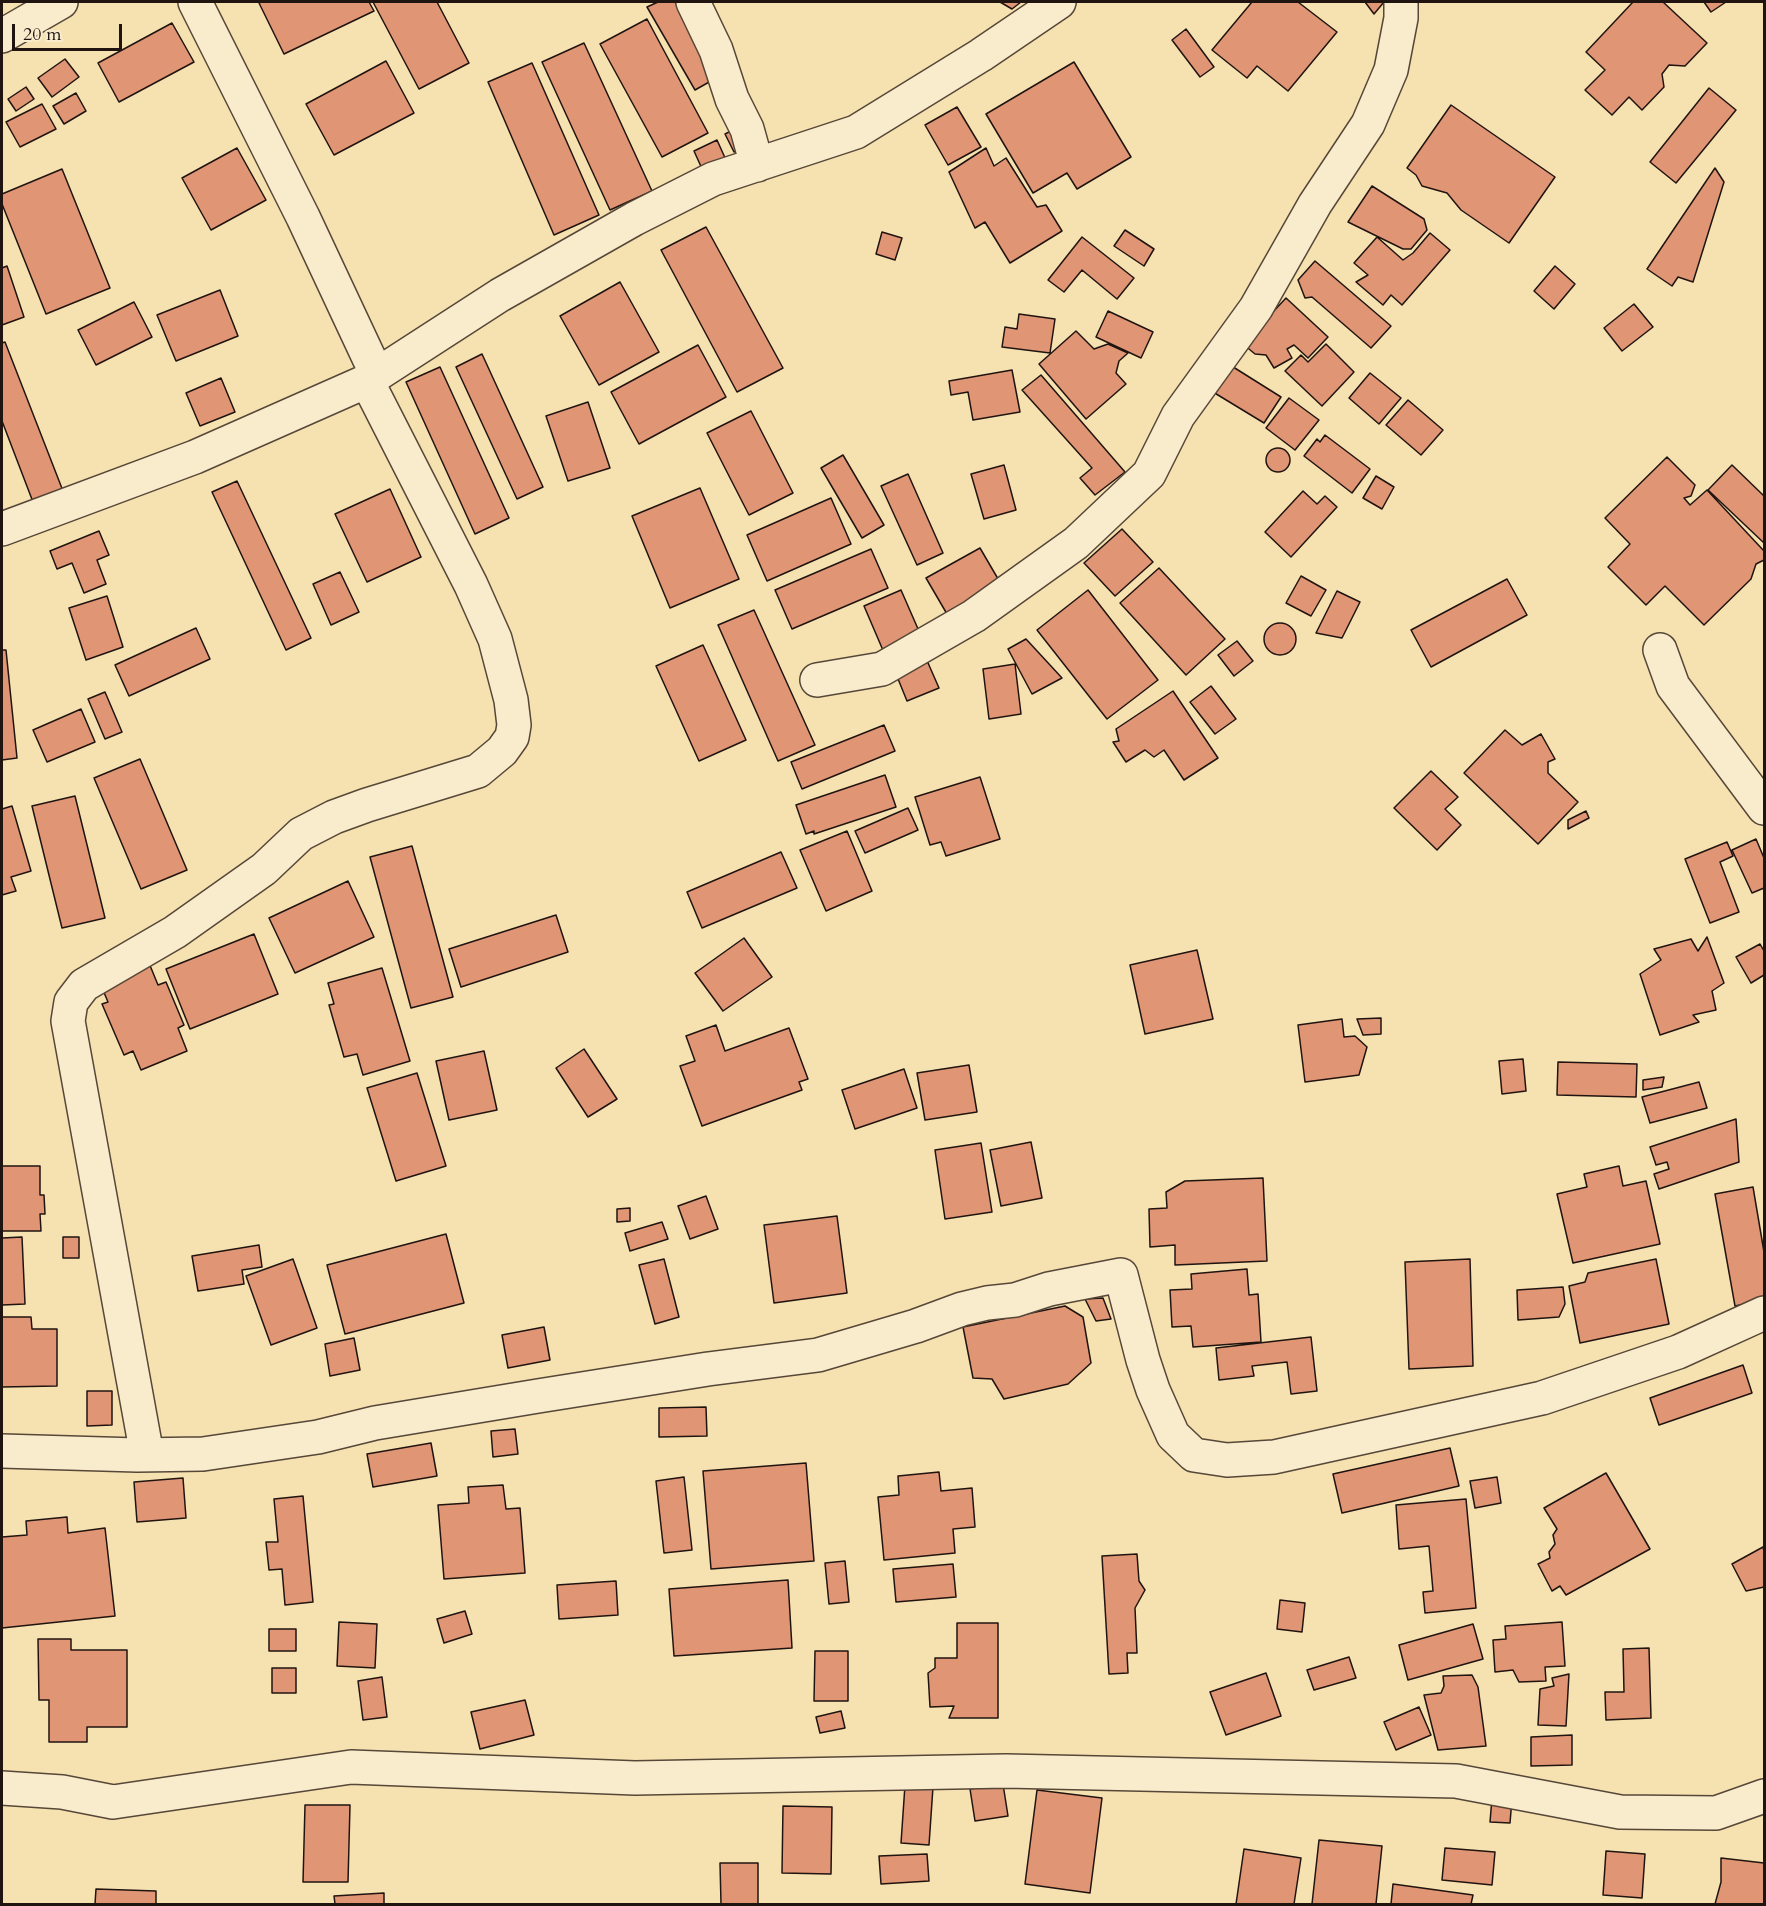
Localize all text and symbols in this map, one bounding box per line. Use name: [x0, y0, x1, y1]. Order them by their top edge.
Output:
scale bar: [15, 12, 124, 50]
text: 20 m: [23, 22, 62, 47]

